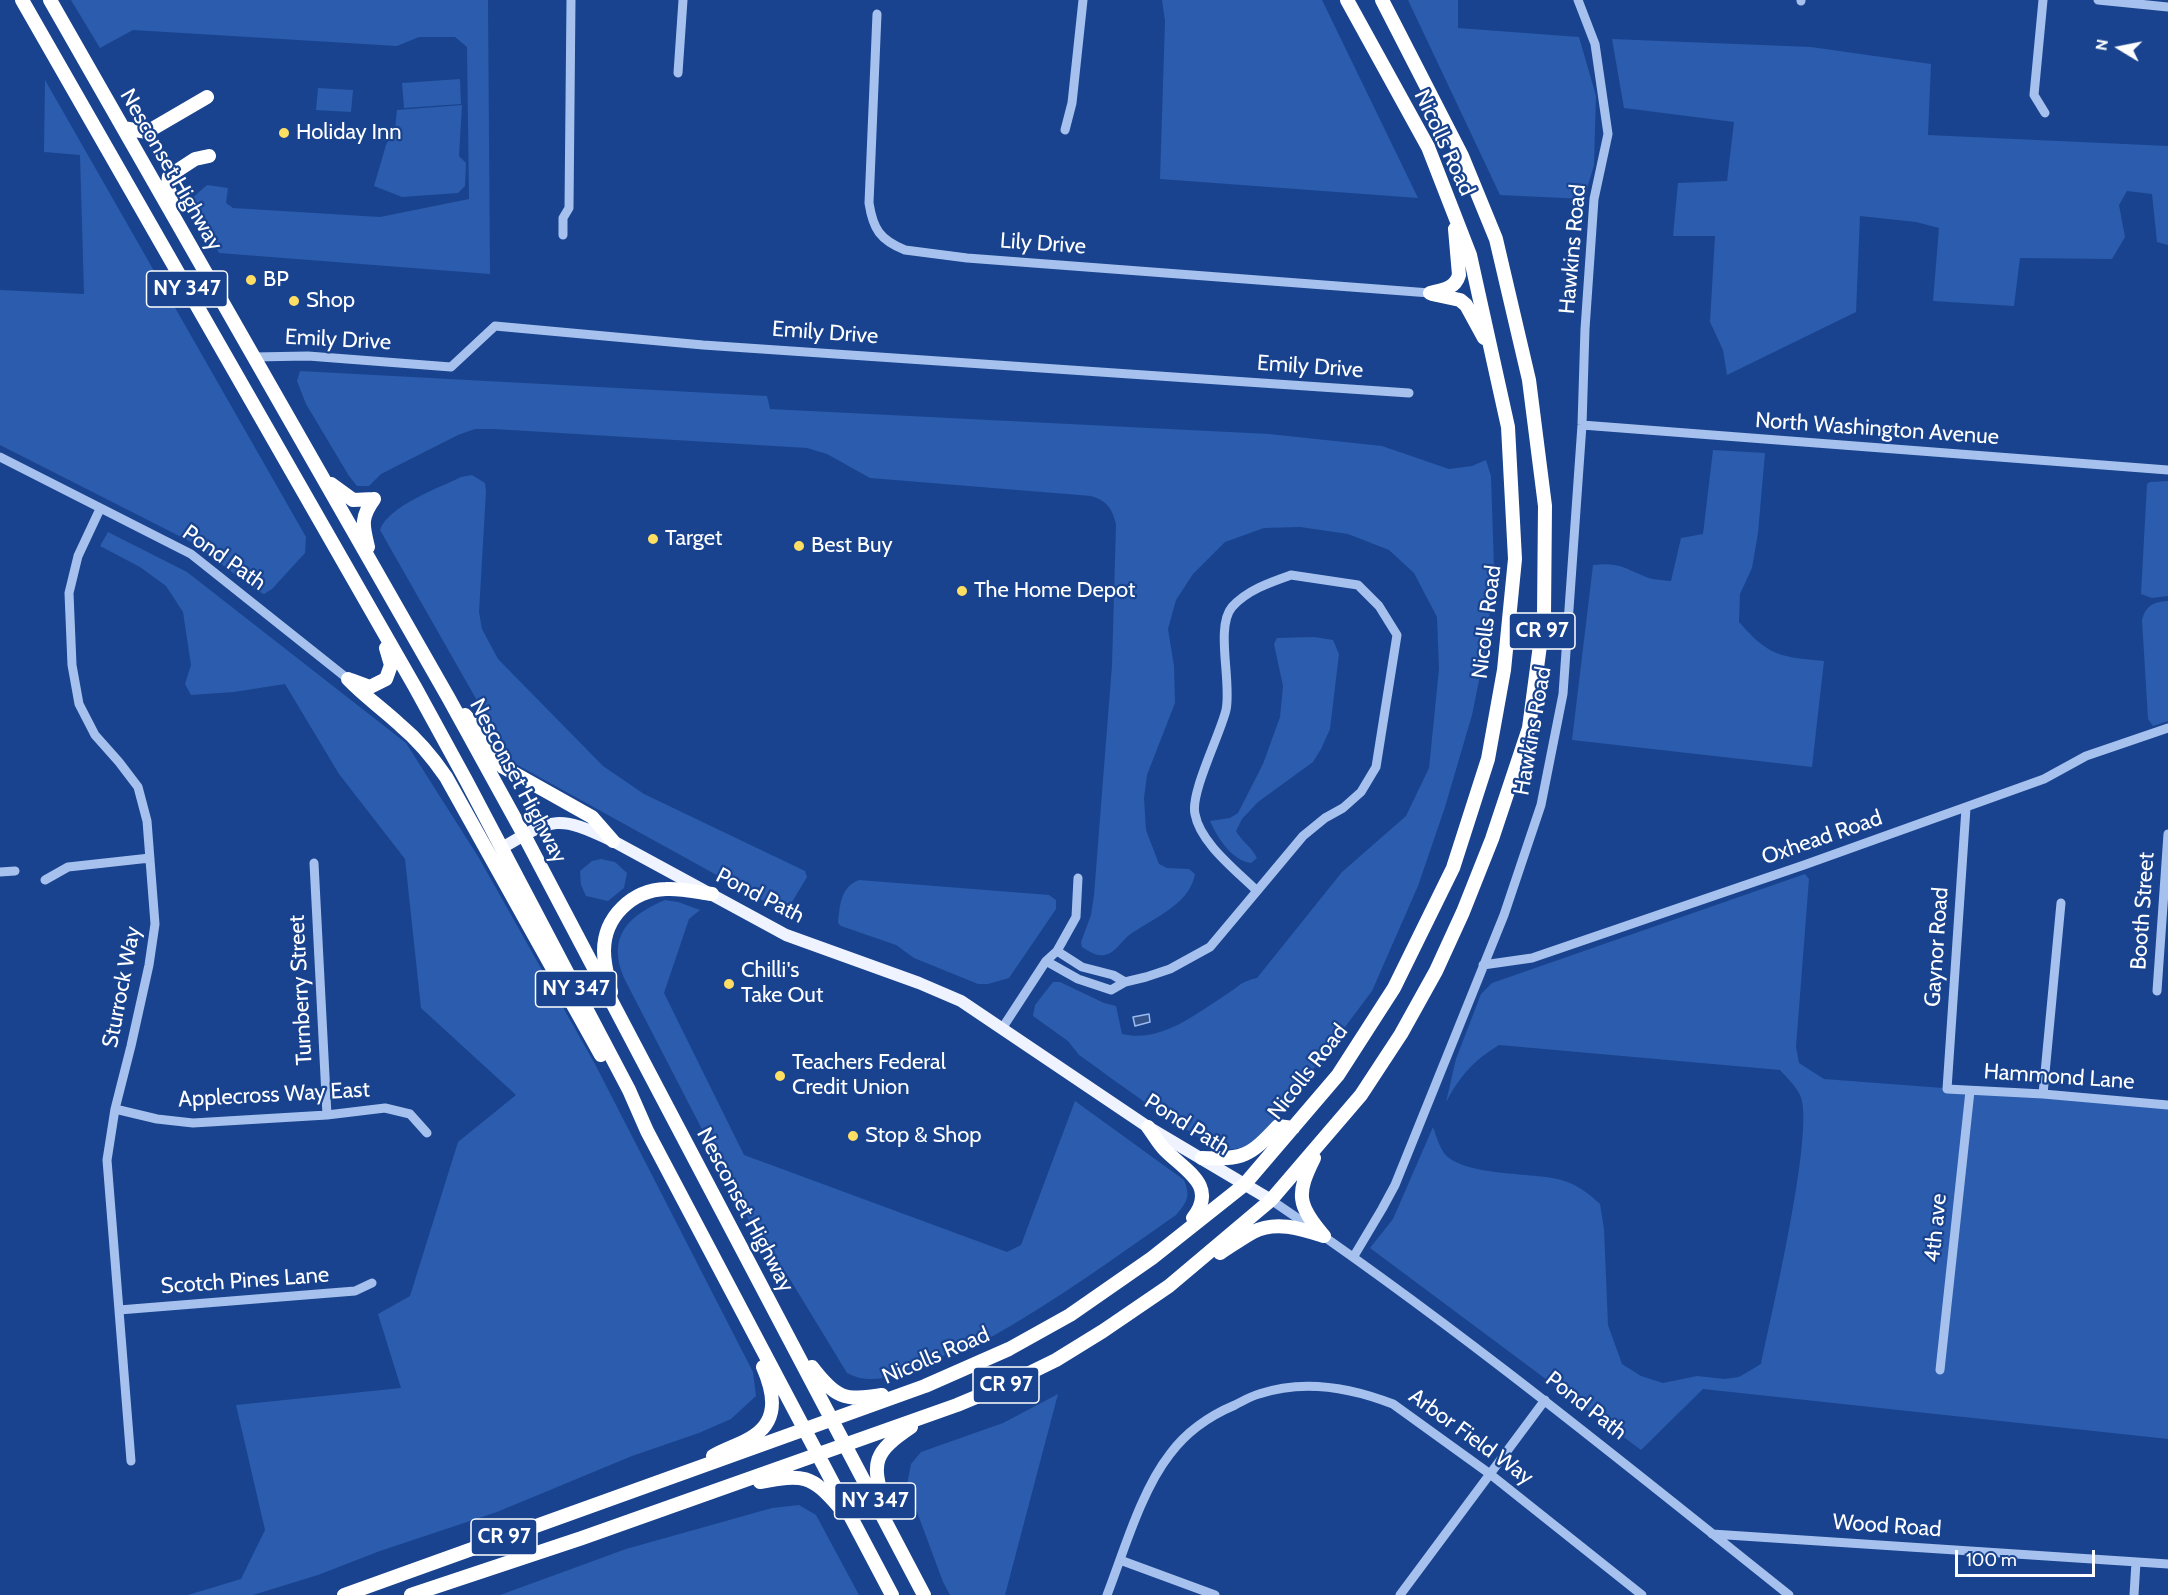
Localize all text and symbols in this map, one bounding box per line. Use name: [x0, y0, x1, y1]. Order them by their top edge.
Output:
north arrow: [2090, 18, 2150, 78]
text: N: [2091, 38, 2112, 52]
street label: Nesconset Highway: [114, 84, 228, 256]
street label: Nicolls Road: [1408, 86, 1480, 200]
place label: Holiday Inn: [296, 120, 402, 146]
marker: Holiday Inn: [277, 126, 291, 140]
street label: Hawkins Road: [1554, 183, 1592, 315]
street label: Lily Drive: [999, 228, 1087, 260]
place label: BP: [263, 267, 289, 293]
road number: NY 347: [146, 271, 228, 307]
marker: BP: [244, 273, 258, 287]
place label: Shop: [306, 288, 355, 314]
marker: Shop: [287, 294, 301, 308]
street label: Emily Drive: [771, 316, 879, 350]
street label: Emily Drive: [284, 324, 392, 356]
street label: Emily Drive: [1256, 350, 1364, 384]
street label: North Washington Avenue: [1754, 407, 2000, 451]
street label: Pond Path: [177, 520, 271, 596]
place label: Target: [665, 526, 722, 552]
marker: Target: [646, 532, 660, 546]
place label: Best Buy: [811, 533, 893, 559]
marker: Best Buy: [792, 539, 806, 553]
street label: Nicolls Road: [1467, 564, 1507, 680]
place label: The Home Depot: [974, 578, 1135, 604]
marker: The Home Depot: [955, 584, 969, 598]
road number: CR 97: [1509, 613, 1575, 649]
street label: Hawkins Road: [1509, 665, 1557, 797]
street label: Nesconset Highway: [464, 694, 572, 868]
street label: Oxhead Road: [1758, 805, 1886, 871]
street label: Booth Street: [2126, 851, 2160, 971]
street label: Pond Path: [711, 862, 809, 930]
street label: Gaynor Road: [1920, 886, 1954, 1008]
street label: Turnberry Street: [284, 914, 318, 1066]
street label: Sturrock Way: [97, 924, 147, 1050]
place label: Chilli's Take Out: [741, 958, 823, 1010]
road number: NY 347: [536, 971, 616, 1007]
marker: Chilli's Take Out: [722, 977, 736, 991]
street label: Nicolls Road: [1262, 1019, 1354, 1125]
place label: Teachers Federal Credit Union: [792, 1050, 946, 1102]
street label: Hammond Lane: [1983, 1059, 2135, 1095]
marker: Teachers Federal Credit Union: [773, 1069, 787, 1083]
street label: Applecross Way East: [178, 1077, 370, 1113]
street label: Pond Path: [1139, 1088, 1235, 1162]
street label: Nesconset Highway: [691, 1123, 799, 1297]
place label: Stop & Shop: [865, 1123, 982, 1149]
marker: Stop & Shop: [846, 1129, 860, 1143]
street label: 4th ave: [1919, 1192, 1953, 1264]
street label: Scotch Pines Lane: [160, 1262, 330, 1300]
street label: Nicolls Road: [878, 1322, 994, 1390]
street label: Pond Path: [1540, 1366, 1632, 1446]
road number: CR 97: [973, 1367, 1039, 1403]
street label: Arbor Field Way: [1404, 1383, 1538, 1491]
road number: NY 347: [834, 1483, 916, 1519]
street label: Wood Road: [1832, 1509, 1942, 1543]
road number: CR 97: [471, 1519, 537, 1555]
scale bar: [1958, 1538, 2098, 1576]
text: 100 m: [1966, 1549, 2017, 1571]

